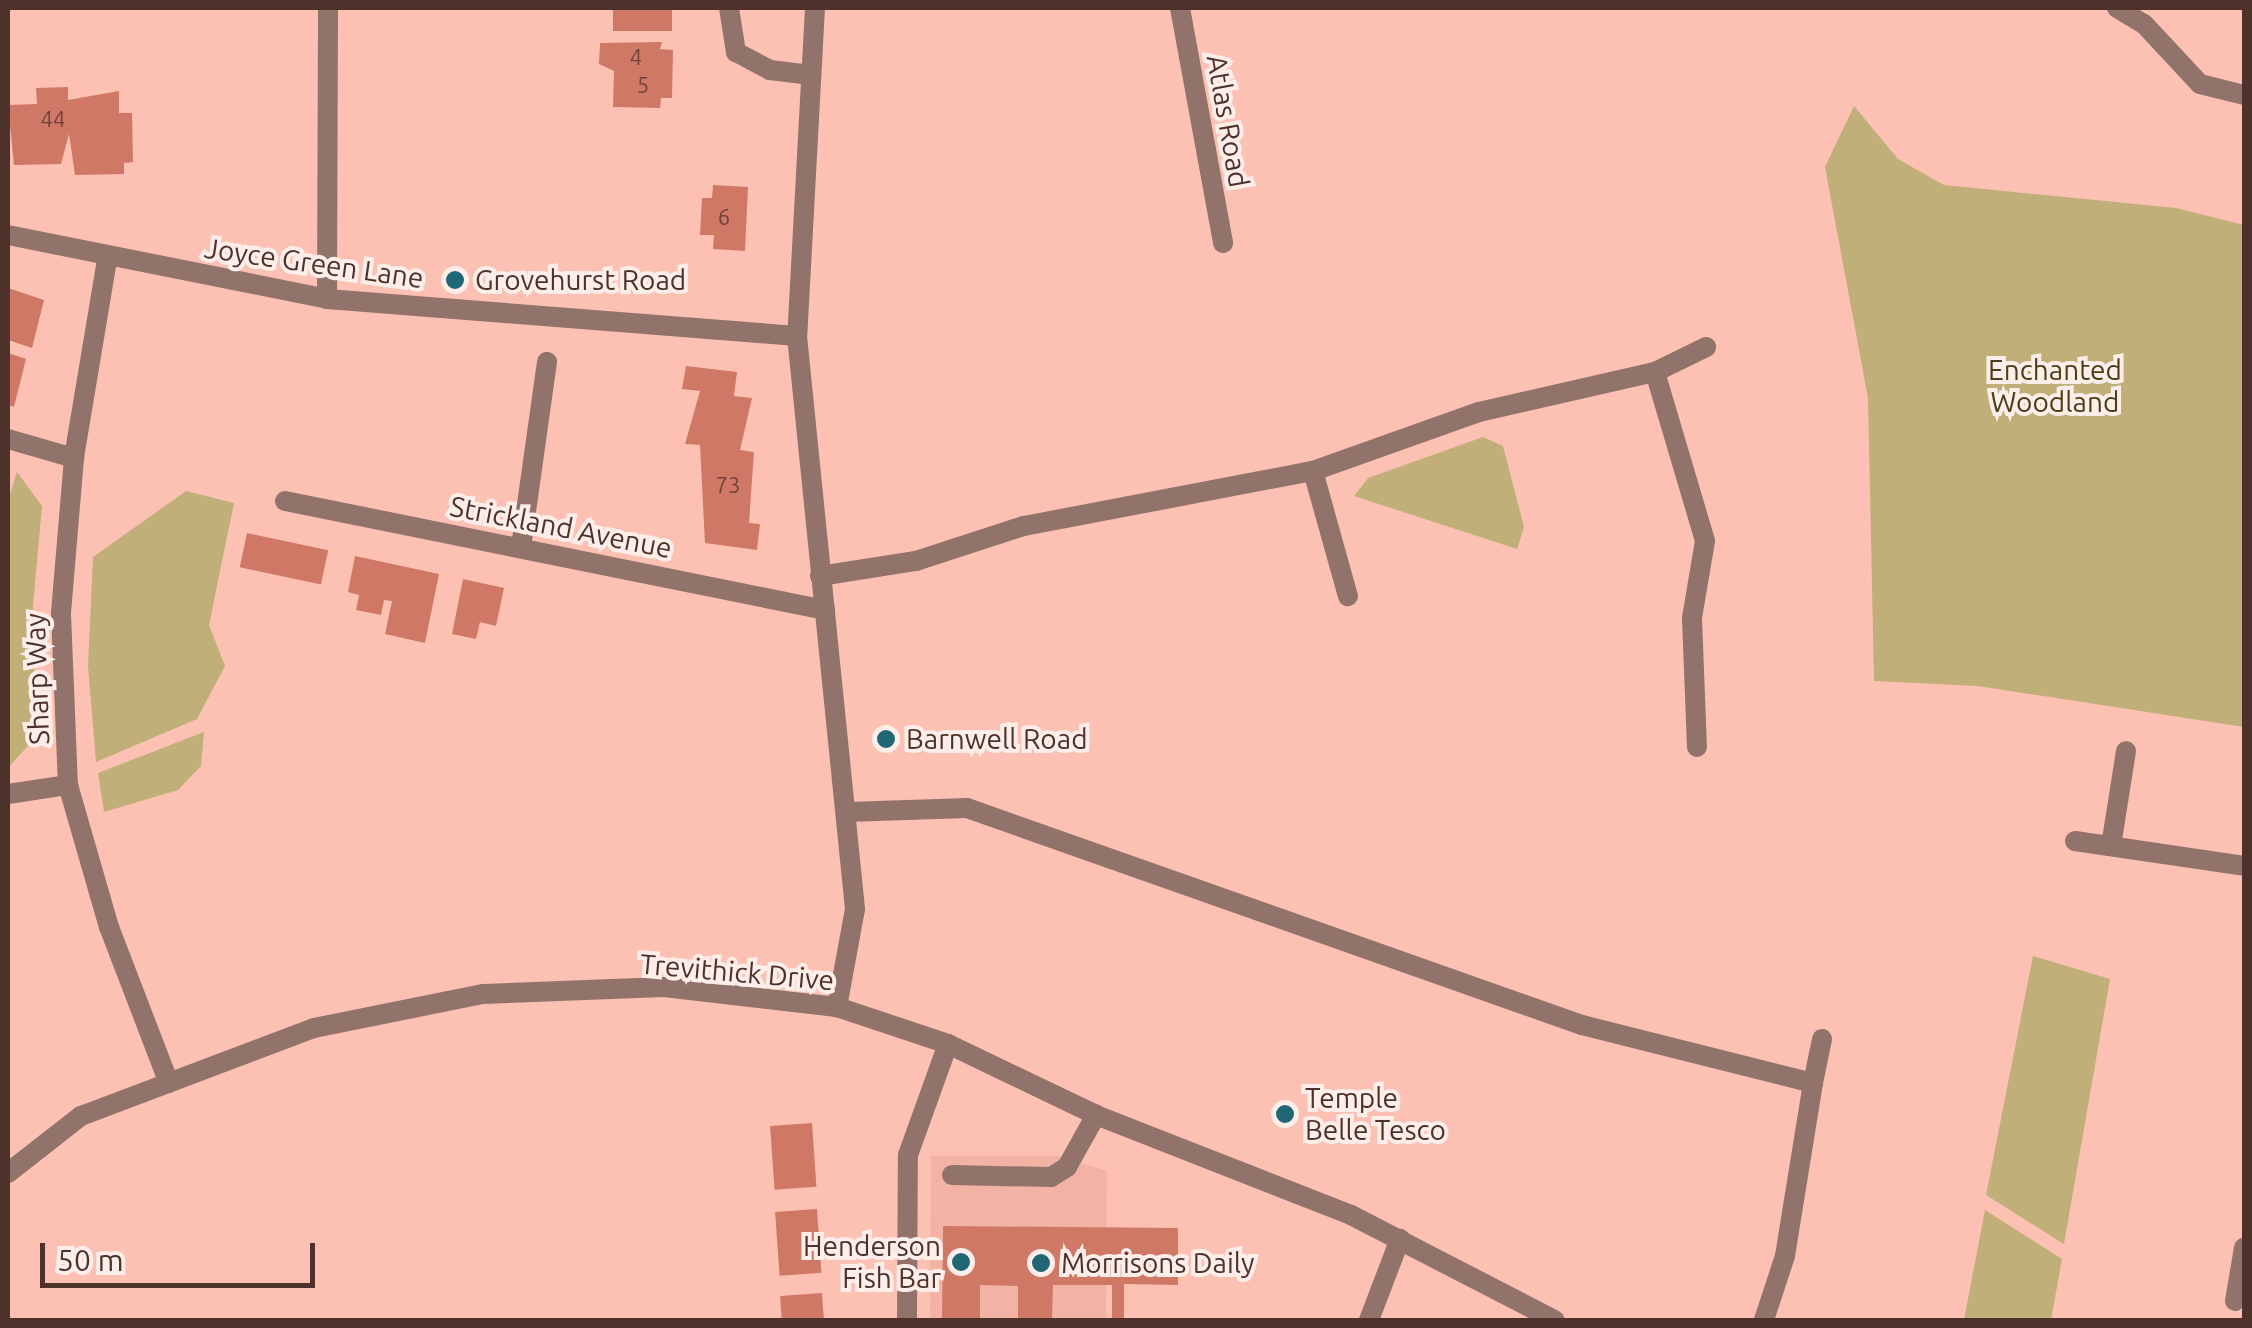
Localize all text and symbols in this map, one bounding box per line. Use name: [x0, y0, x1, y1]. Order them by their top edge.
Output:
house number: 4: [630, 44, 642, 70]
street label: Atlas Road: [1200, 52, 1256, 190]
house number: 5: [637, 72, 649, 98]
house number: 44: [41, 106, 65, 132]
house number: 6: [718, 204, 730, 230]
street label: Joyce Green Lane: [202, 231, 426, 295]
place label: Grovehurst Road: [475, 263, 686, 297]
marker: Grovehurst Road: [444, 269, 466, 291]
park label: Enchanted Woodland: [1988, 353, 2122, 419]
house number: 73: [716, 472, 740, 498]
street label: Strickland Avenue: [447, 489, 675, 565]
street label: Sharp Way: [18, 613, 56, 745]
place label: Barnwell Road: [906, 722, 1088, 756]
marker: Barnwell Road: [875, 728, 897, 750]
street label: Trevithick Drive: [639, 947, 835, 997]
place label: Temple Belle Tesco: [1305, 1081, 1446, 1147]
marker: Temple Belle Tesco: [1274, 1103, 1296, 1125]
scale bar: [45, 1223, 320, 1285]
place label: Henderson Fish Bar: [803, 1229, 941, 1295]
text: 50 m: [57, 1243, 124, 1277]
place label: Morrisons Daily: [1061, 1246, 1255, 1280]
marker: Henderson Fish Bar: [950, 1251, 972, 1273]
marker: Morrisons Daily: [1030, 1252, 1052, 1274]

